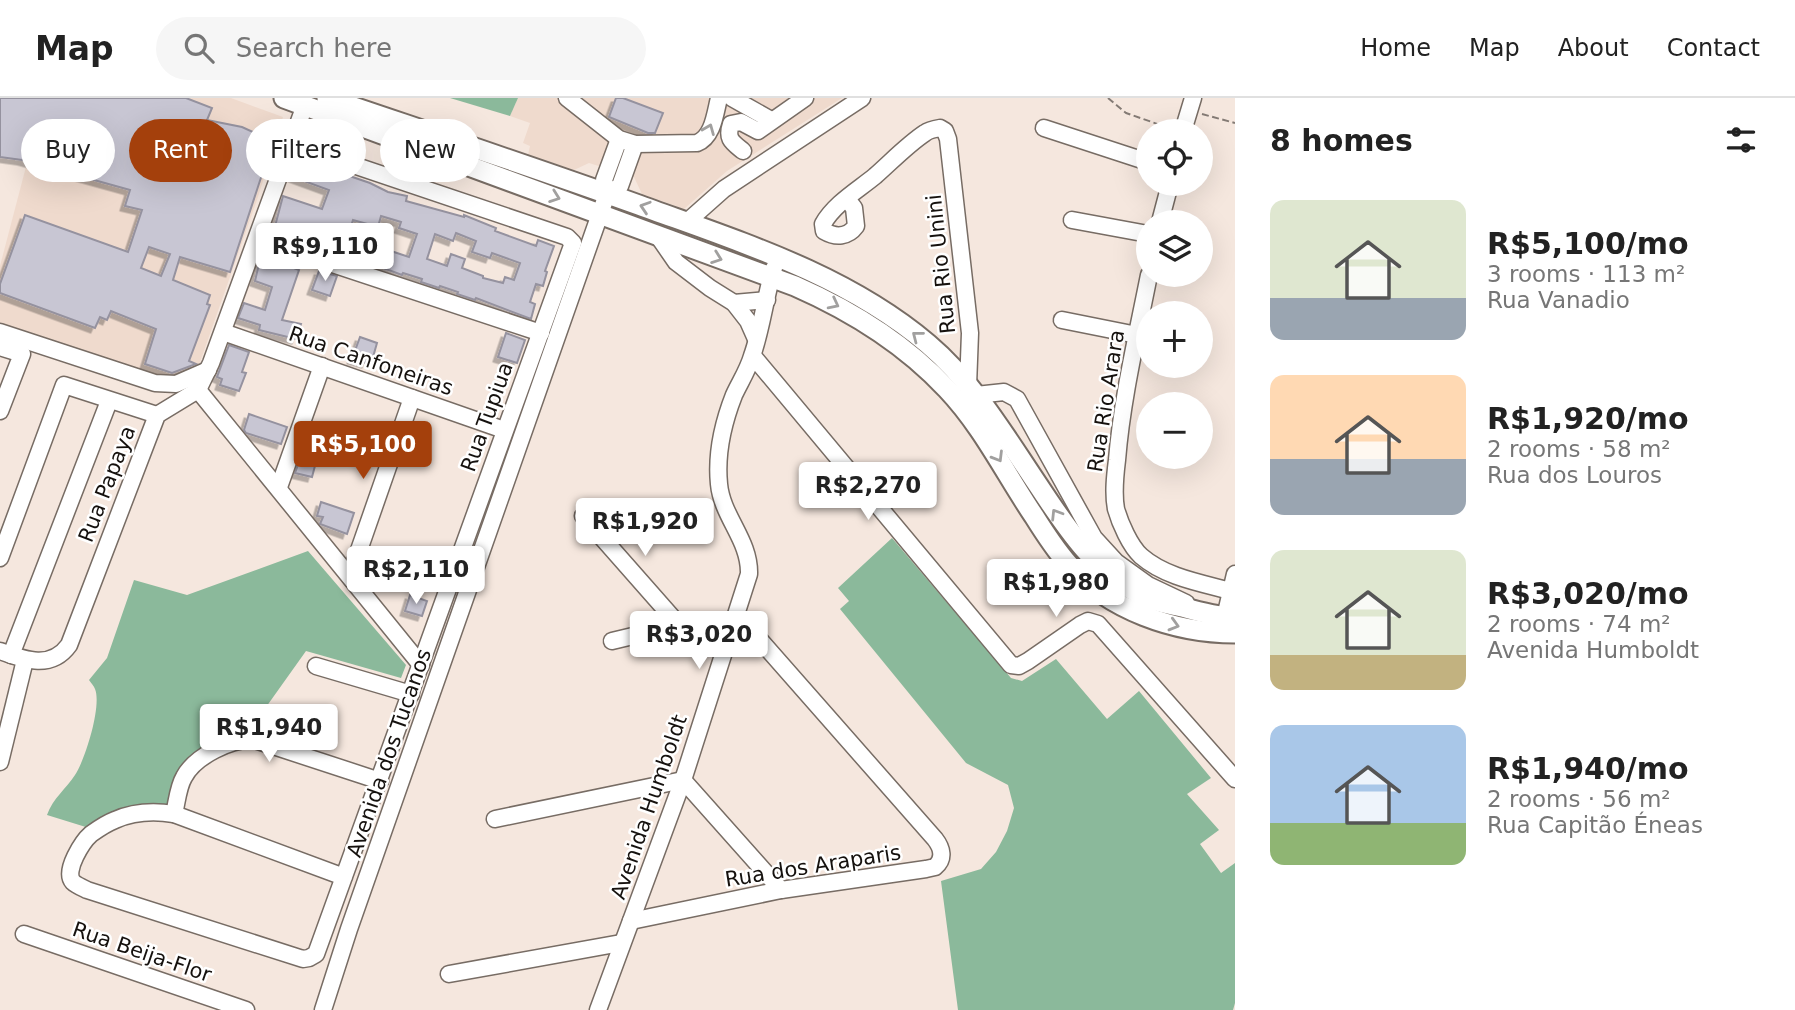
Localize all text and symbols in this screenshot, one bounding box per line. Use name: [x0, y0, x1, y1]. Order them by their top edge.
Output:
search box: [156, 17, 646, 80]
text: Map: [35, 29, 114, 68]
icon: search: [180, 29, 218, 67]
text: Search here: [236, 33, 392, 63]
text: Home: [1360, 34, 1431, 62]
text: Map: [1469, 34, 1520, 62]
text: About: [1558, 34, 1629, 62]
text: Contact: [1667, 34, 1760, 62]
chip: Buy: [21, 119, 115, 182]
chip: Rent: [129, 119, 232, 182]
chip: Filters: [246, 119, 366, 182]
chip: New: [380, 119, 480, 182]
map controls: [1136, 119, 1213, 469]
button: locate: [1136, 119, 1213, 196]
icon: filters: [1722, 121, 1760, 159]
text: 8 homes: [1270, 123, 1413, 158]
one-way arrow: [700, 124, 714, 136]
one-way arrow: [549, 189, 561, 203]
street label: Rua Rio Unini: [922, 193, 960, 335]
one-way arrow: [639, 201, 651, 215]
button: layers: [1136, 210, 1213, 287]
pin: R$9,110: [260, 223, 390, 283]
text: R$5,100/mo: [1487, 226, 1689, 261]
icon: home: [1326, 228, 1410, 312]
text: R$9,110: [272, 233, 378, 259]
one-way arrow: [710, 249, 722, 263]
text: 3 rooms · 113 m²: [1487, 261, 1685, 287]
text: Rua Vanadio: [1487, 287, 1630, 313]
one-way arrow: [827, 295, 839, 309]
button: +: [1136, 301, 1213, 378]
street label: Rua Canfoneiras: [286, 322, 456, 400]
street label: Rua Rio Arara: [1083, 328, 1129, 474]
one-way arrow: [913, 331, 925, 344]
street label: Rua Tupiua: [456, 359, 518, 475]
button: −: [1136, 392, 1213, 469]
text: R$1,920/mo: [1487, 401, 1689, 436]
icon: home: [1326, 403, 1410, 487]
street label: Rua Papaya: [74, 422, 140, 546]
pin: R$5,100: [298, 422, 428, 481]
text: R$5,100: [310, 431, 416, 457]
text: 2 rooms · 58 m²: [1487, 436, 1671, 462]
one-way arrow: [990, 450, 1003, 463]
pin: R$2,270: [803, 462, 933, 522]
text: Rua dos Louros: [1487, 462, 1662, 488]
text: R$2,270: [815, 472, 921, 498]
pin: R$1,920: [580, 498, 710, 558]
text: R$1,920: [592, 508, 698, 534]
one-way arrow: [1052, 509, 1065, 522]
pin: R$2,110: [351, 546, 481, 606]
text: R$2,110: [363, 556, 469, 582]
pin: R$1,980: [991, 560, 1121, 619]
text: R$1,980: [1003, 569, 1109, 595]
text: R$3,020/mo: [1487, 576, 1689, 611]
icon: home: [1326, 578, 1410, 662]
text: 2 rooms · 74 m²: [1487, 611, 1671, 637]
pin: R$3,020: [634, 612, 764, 671]
one-way arrow: [1168, 617, 1180, 632]
text: R$3,020: [646, 621, 752, 647]
text: Avenida Humboldt: [1487, 637, 1699, 663]
street label: Avenida dos Tucanos: [342, 646, 436, 860]
pin: R$1,940: [204, 704, 334, 764]
street label: Avenida Humboldt: [606, 712, 692, 902]
text: R$1,940: [216, 714, 322, 740]
text: R$1,940/mo: [1487, 751, 1689, 786]
icon: home: [1326, 753, 1410, 837]
text: 2 rooms · 56 m²: [1487, 786, 1671, 812]
text: Rua Capitão Éneas: [1487, 812, 1703, 838]
street label: Rua dos Araparis: [723, 840, 903, 892]
street label: Rua Beija-Flor: [69, 917, 215, 987]

